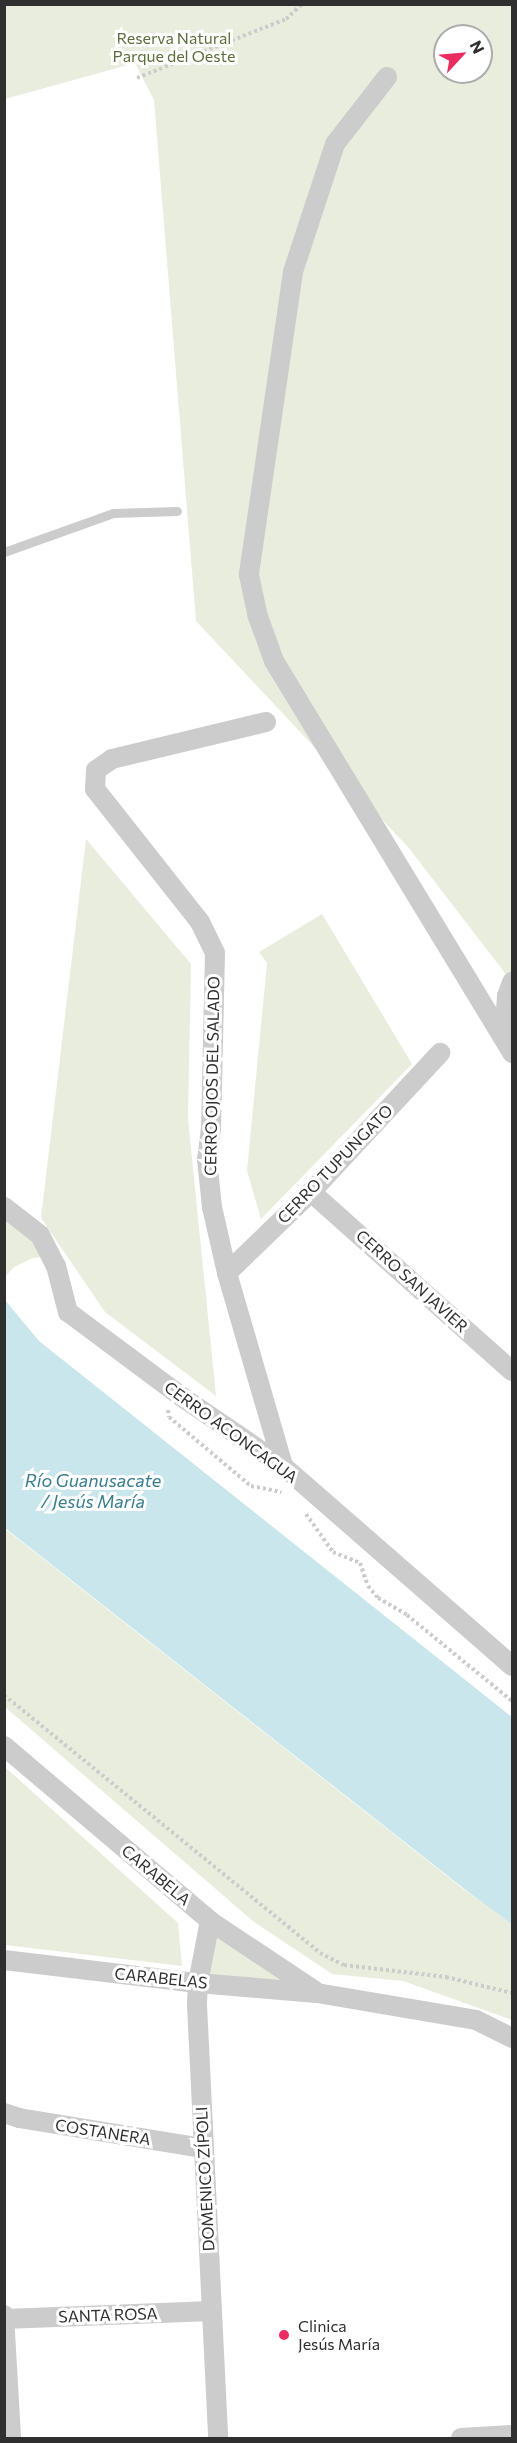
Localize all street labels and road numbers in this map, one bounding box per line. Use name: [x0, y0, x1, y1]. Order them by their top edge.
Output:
street label: CERRO OJOS DEL SALADO: [201, 976, 223, 1176]
street label: CERRO TUPUNGATO: [273, 1101, 397, 1227]
street label: CERRO SAN JAVIER: [352, 1226, 472, 1336]
street label: CERRO ACONCAGUA: [161, 1377, 301, 1487]
street label: CARABELA: [118, 1841, 194, 1909]
street label: CARABELAS: [114, 1964, 208, 1992]
street label: DOMENICO ZÍPOLI: [192, 2106, 218, 2252]
street label: COSTANERA: [54, 2115, 152, 2149]
street label: SANTA ROSA: [58, 2304, 158, 2326]

